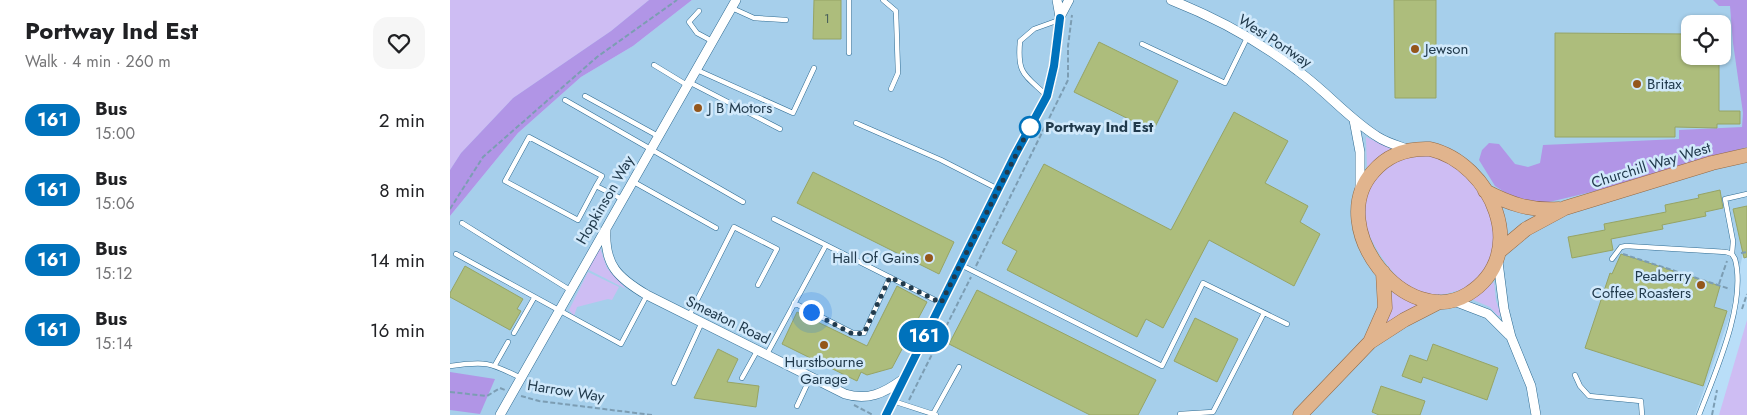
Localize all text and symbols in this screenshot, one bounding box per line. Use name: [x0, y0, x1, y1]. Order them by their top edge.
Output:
street label: West Portway: [1234, 9, 1317, 73]
house number: 1: [824, 10, 830, 28]
text: Portway Ind Est: [25, 13, 198, 48]
map controls: [1681, 15, 1731, 65]
button: locate: [1681, 15, 1731, 65]
button: heart: [373, 17, 425, 69]
place label: Jewson: [1423, 38, 1468, 60]
marker: Jewson: [1409, 43, 1421, 55]
text: Walk · 4 min · 260 m: [25, 50, 171, 73]
place label: Britax: [1647, 73, 1682, 95]
marker: Britax: [1631, 78, 1643, 90]
text: Bus: [95, 95, 127, 122]
place label: J B Motors: [706, 97, 772, 119]
marker: J B Motors: [692, 102, 704, 114]
text: 161: [37, 107, 68, 133]
text: 2 min: [379, 107, 425, 134]
marker: Portway Ind Est: [1019, 116, 1041, 138]
place label: Portway Ind Est: [1045, 116, 1153, 138]
text: 15:00: [95, 122, 135, 145]
street label: Churchill Way West: [1589, 136, 1714, 194]
street label: Hopkinson Way: [571, 151, 640, 249]
text: Bus: [95, 165, 127, 192]
text: 161: [37, 177, 68, 203]
text: 8 min: [379, 177, 425, 204]
text: 15:06: [95, 192, 135, 215]
text: Bus: [95, 235, 127, 262]
text: 161: [37, 247, 68, 273]
text: 14 min: [370, 247, 425, 274]
place label: Hall Of Gains: [832, 247, 919, 269]
marker: Hall Of Gains: [923, 252, 935, 264]
text: 15:12: [95, 262, 132, 285]
place label: Peaberry Coffee Roasters: [1592, 265, 1691, 304]
marker: Peaberry Coffee Roasters: [1695, 279, 1707, 291]
street label: Smeaton Road: [682, 290, 774, 350]
your location: [799, 300, 824, 325]
text: Bus: [95, 305, 127, 332]
text: 161: [37, 317, 68, 343]
text: 16 min: [370, 317, 425, 344]
line badge: 161: [895, 320, 953, 352]
text: 161: [909, 323, 939, 349]
text: 15:14: [95, 332, 133, 355]
marker: Hurstbourne Garage: [818, 339, 830, 351]
place label: Hurstbourne Garage: [785, 351, 864, 390]
street label: Harrow Way: [526, 374, 607, 408]

